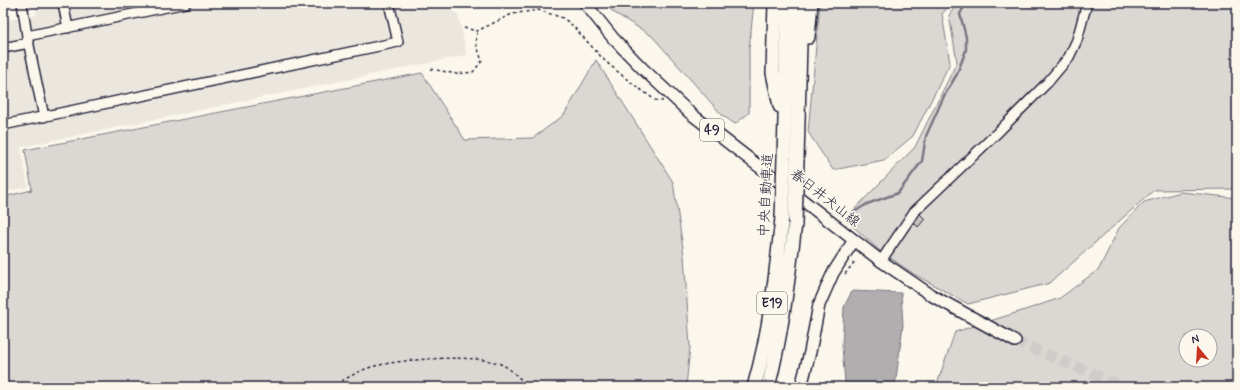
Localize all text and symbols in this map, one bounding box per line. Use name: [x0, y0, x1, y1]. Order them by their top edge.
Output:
road number: 49: [700, 119, 724, 141]
street label: 中央自動車道: [755, 153, 777, 237]
street label: 春日井犬山線: [786, 165, 864, 231]
road number: E19: [757, 292, 787, 314]
north arrow: [1178, 328, 1218, 368]
text: N: [1190, 332, 1201, 347]

